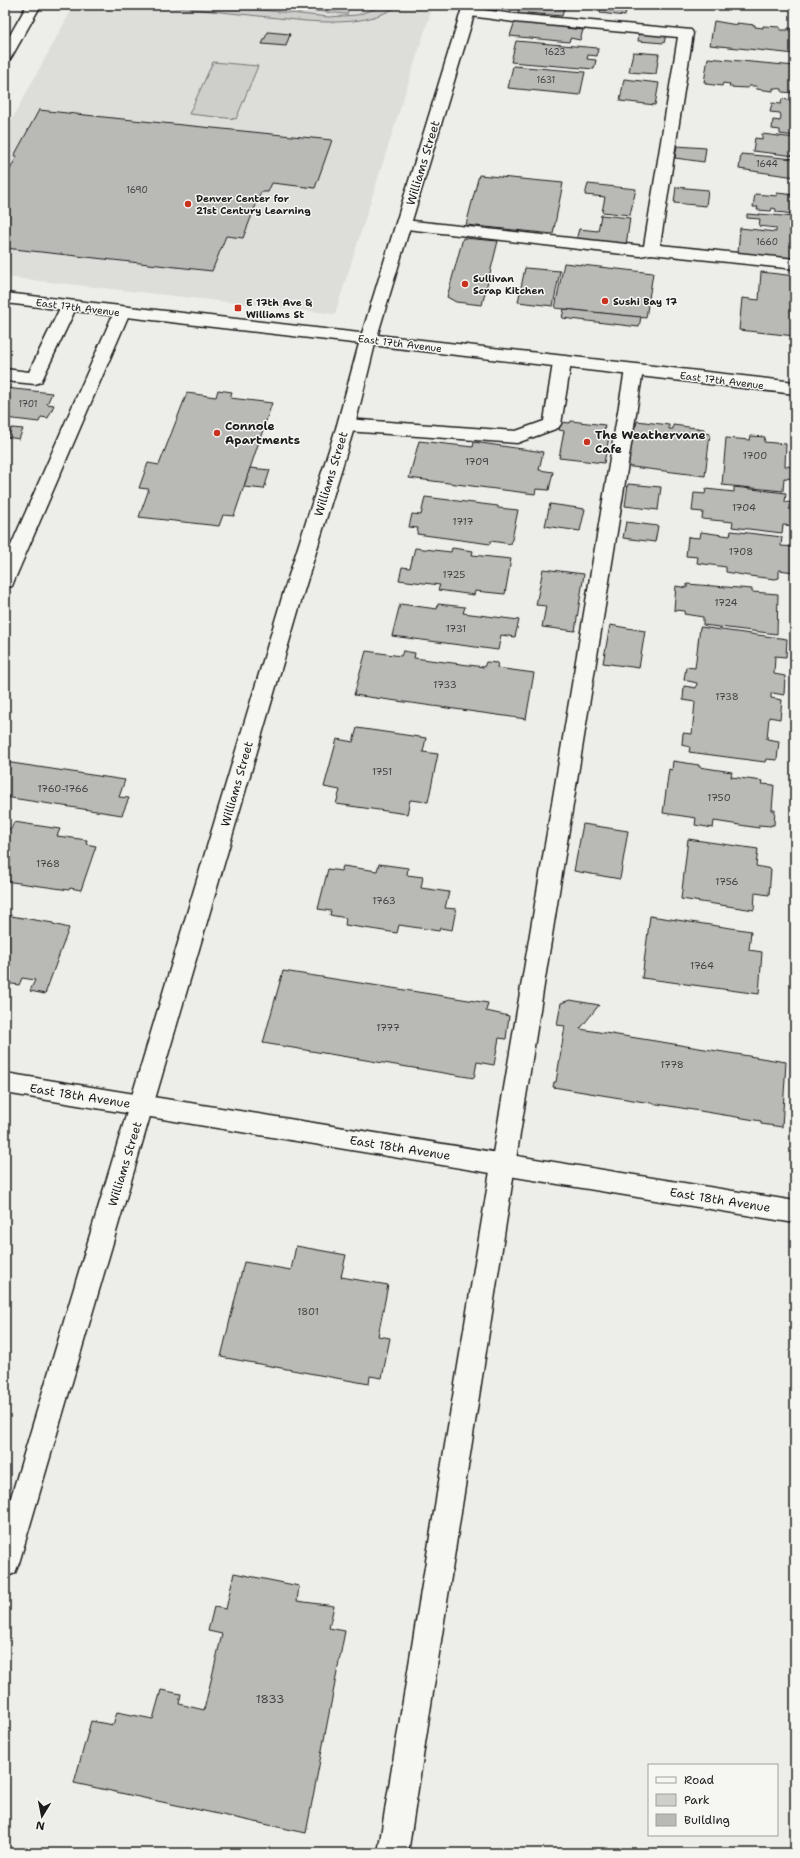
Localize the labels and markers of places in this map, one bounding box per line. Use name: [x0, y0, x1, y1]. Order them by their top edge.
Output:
place label: Denver Center for 21st Century Learning: [196, 192, 311, 217]
marker: Denver Center for 21st Century Learning: [183, 199, 193, 209]
place label: Sullivan Scrap Kitchen: [473, 272, 544, 297]
marker: Sullivan Scrap Kitchen: [460, 279, 470, 289]
place label: Sushi Bay 17: [613, 295, 677, 308]
place label: E 17th Ave & Williams St: [246, 296, 312, 321]
marker: Sushi Bay 17: [600, 296, 610, 306]
marker: E 17th Ave & Williams St: [233, 303, 243, 313]
place label: Connole Apartments: [225, 418, 300, 448]
place label: The Weathervane Cafe: [595, 427, 706, 457]
marker: Connole Apartments: [212, 428, 222, 438]
marker: The Weathervane Cafe: [582, 437, 592, 447]

